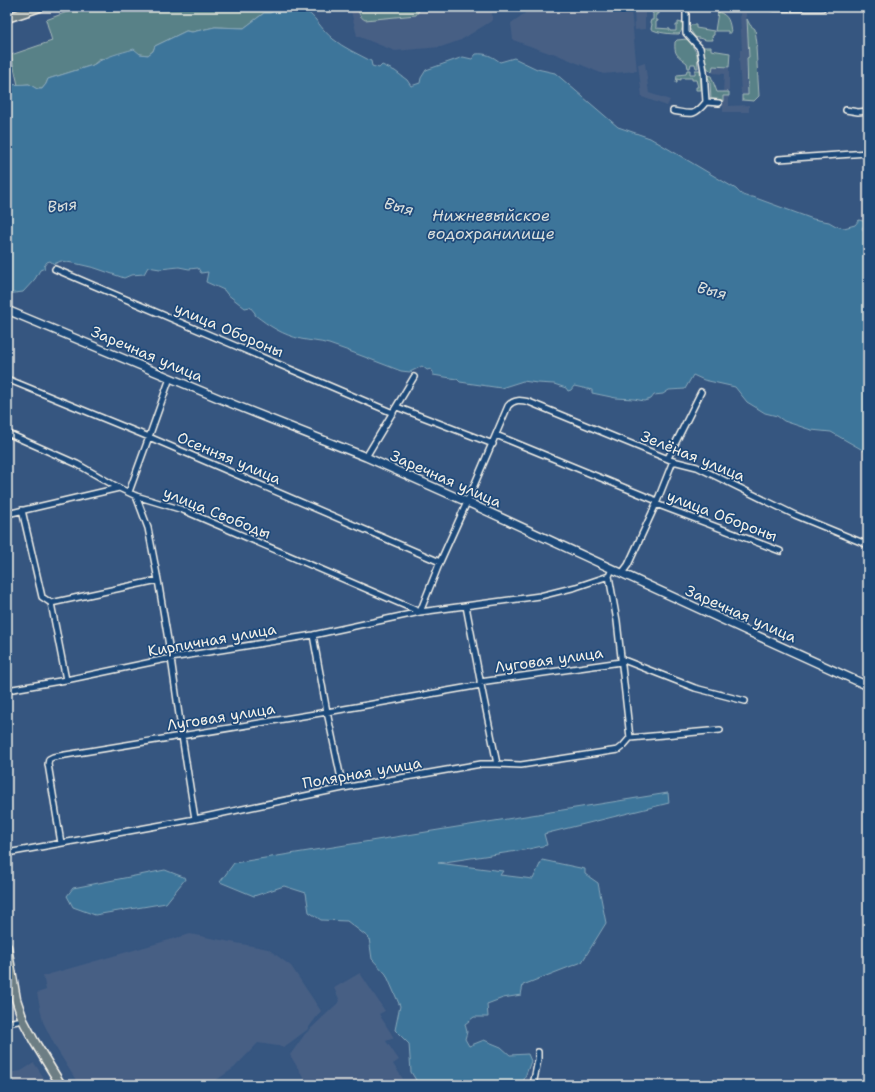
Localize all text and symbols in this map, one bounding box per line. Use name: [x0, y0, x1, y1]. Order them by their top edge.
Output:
water label: Выя: [382, 192, 416, 221]
water label: Выя: [46, 193, 78, 218]
water label: Нижневыйское водохранилище: [427, 205, 555, 244]
water label: Выя: [695, 276, 729, 305]
street label: улица Обороны: [171, 298, 287, 362]
street label: Заречная улица: [88, 321, 207, 387]
street label: Зелёная улица: [638, 426, 749, 486]
street label: Осенняя улица: [174, 427, 285, 489]
street label: Заречная улица: [387, 446, 505, 513]
street label: улица Свободы: [160, 482, 274, 544]
street label: улица Обороны: [664, 486, 780, 546]
street label: Заречная улица: [682, 581, 800, 648]
street label: Кирпичная улица: [146, 619, 278, 661]
street label: Луговая улица: [494, 642, 605, 678]
street label: Луговая улица: [165, 698, 277, 735]
street label: Полярная улица: [301, 753, 424, 793]

